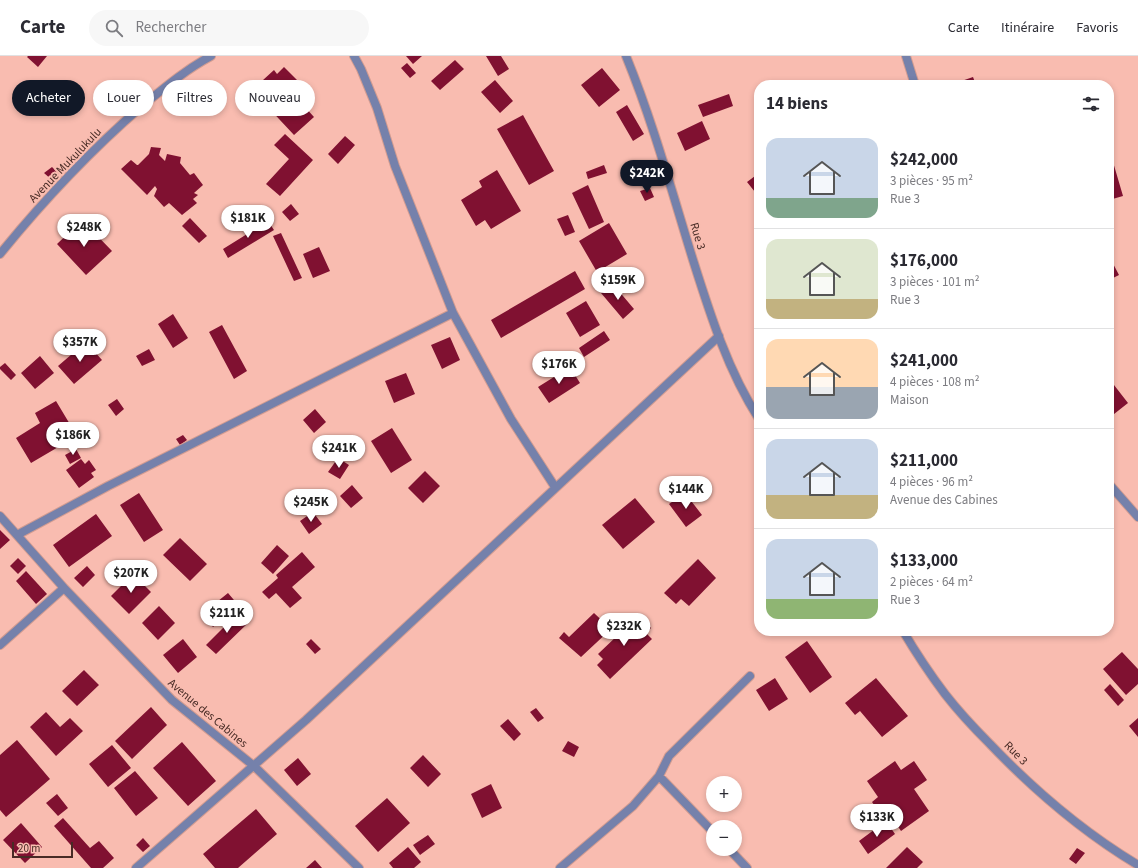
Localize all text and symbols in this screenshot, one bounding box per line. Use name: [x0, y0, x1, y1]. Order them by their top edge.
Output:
search box: [89, 10, 369, 46]
text: Carte: [20, 14, 65, 41]
icon: search: [103, 17, 125, 39]
text: Rechercher: [135, 17, 206, 38]
text: Carte: [948, 18, 979, 38]
text: Itinéraire: [1001, 18, 1054, 38]
text: Favoris: [1076, 18, 1118, 38]
chip: Acheter: [12, 80, 85, 116]
chip: Louer: [93, 80, 154, 116]
chip: Filtres: [162, 80, 227, 116]
chip: Nouveau: [235, 80, 315, 116]
text: 14 biens: [766, 92, 828, 116]
icon: filters: [1080, 93, 1102, 115]
street label: Avenue Mukulukulu: [25, 124, 106, 207]
text: $242,000: [890, 148, 958, 172]
icon: home: [798, 154, 846, 202]
pin: $242K: [619, 160, 675, 194]
text: $242K: [629, 164, 665, 182]
text: 3 pièces · 95 m²: [890, 172, 973, 190]
text: Rue 3: [890, 190, 920, 208]
pin: $181K: [220, 205, 276, 239]
text: $181K: [230, 209, 266, 227]
pin: $248K: [56, 214, 112, 248]
text: $248K: [66, 218, 102, 236]
street label: Rue 3: [685, 220, 710, 252]
text: $176,000: [890, 249, 958, 273]
icon: home: [798, 255, 846, 303]
pin: $159K: [590, 267, 646, 301]
text: $159K: [600, 271, 636, 289]
text: 3 pièces · 101 m²: [890, 273, 979, 291]
text: Rue 3: [890, 291, 920, 309]
pin: $357K: [52, 329, 108, 363]
text: $357K: [62, 333, 98, 351]
text: $241,000: [890, 349, 958, 373]
pin: $176K: [531, 351, 587, 385]
text: $176K: [541, 355, 577, 373]
icon: home: [798, 355, 846, 403]
text: 4 pièces · 108 m²: [890, 373, 979, 391]
text: Maison: [890, 391, 929, 409]
pin: $186K: [45, 422, 101, 456]
text: $186K: [55, 426, 91, 444]
pin: $241K: [311, 435, 367, 469]
text: $241K: [321, 439, 357, 457]
text: $211,000: [890, 449, 958, 473]
icon: home: [798, 455, 846, 503]
text: 4 pièces · 96 m²: [890, 473, 973, 491]
pin: $144K: [658, 476, 714, 510]
text: $144K: [668, 480, 704, 498]
pin: $245K: [283, 489, 339, 523]
text: Avenue des Cabines: [890, 491, 998, 509]
text: $245K: [293, 493, 329, 511]
text: $133,000: [890, 549, 958, 573]
icon: home: [798, 555, 846, 603]
pin: $207K: [103, 560, 159, 594]
text: $207K: [113, 564, 149, 582]
text: 2 pièces · 64 m²: [890, 573, 973, 591]
text: Rue 3: [890, 591, 920, 609]
pin: $211K: [199, 600, 255, 634]
text: $211K: [209, 604, 245, 622]
pin: $232K: [596, 613, 652, 647]
text: $232K: [606, 617, 642, 635]
street label: Avenue des Cabines: [164, 675, 251, 752]
street label: Rue 3: [1000, 738, 1031, 769]
map controls: [706, 776, 742, 856]
button: +: [706, 776, 742, 812]
pin: $133K: [849, 804, 905, 838]
text: $133K: [859, 808, 895, 826]
button: −: [706, 820, 742, 856]
scale bar: [12, 840, 73, 859]
text: 20 m: [18, 841, 40, 856]

